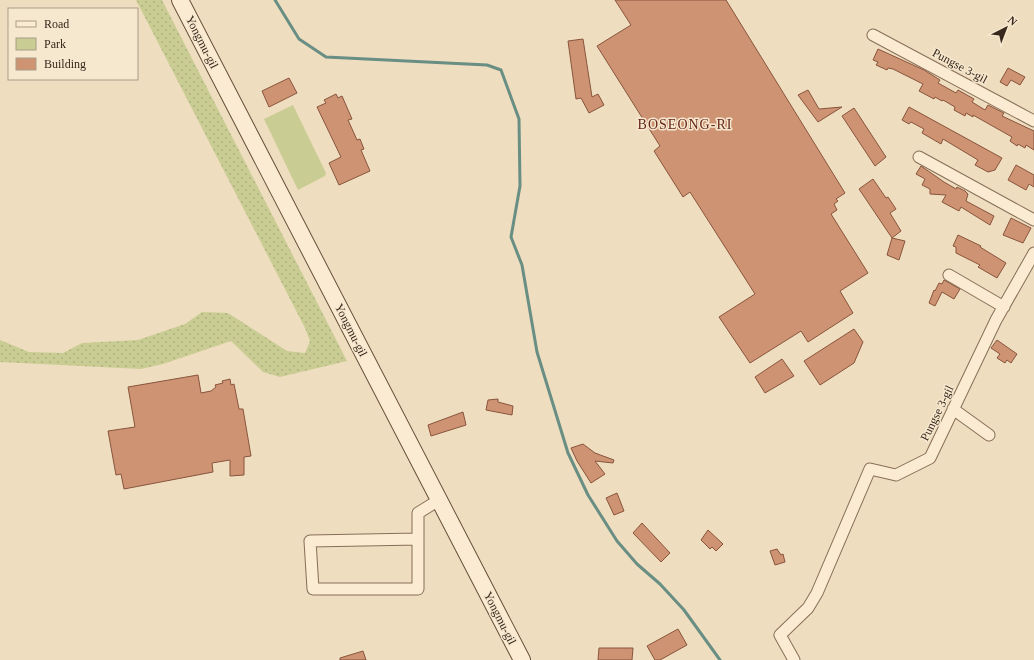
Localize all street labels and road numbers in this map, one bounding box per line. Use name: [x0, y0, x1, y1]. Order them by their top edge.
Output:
street label: Yongmu-gil: [183, 13, 222, 71]
street label: Pungse 3-gil: [930, 46, 991, 87]
street label: Yongmu-gil: [332, 301, 371, 359]
street label: Pungse 3-gil: [917, 382, 957, 443]
street label: Yongmu-gil: [481, 589, 520, 647]

